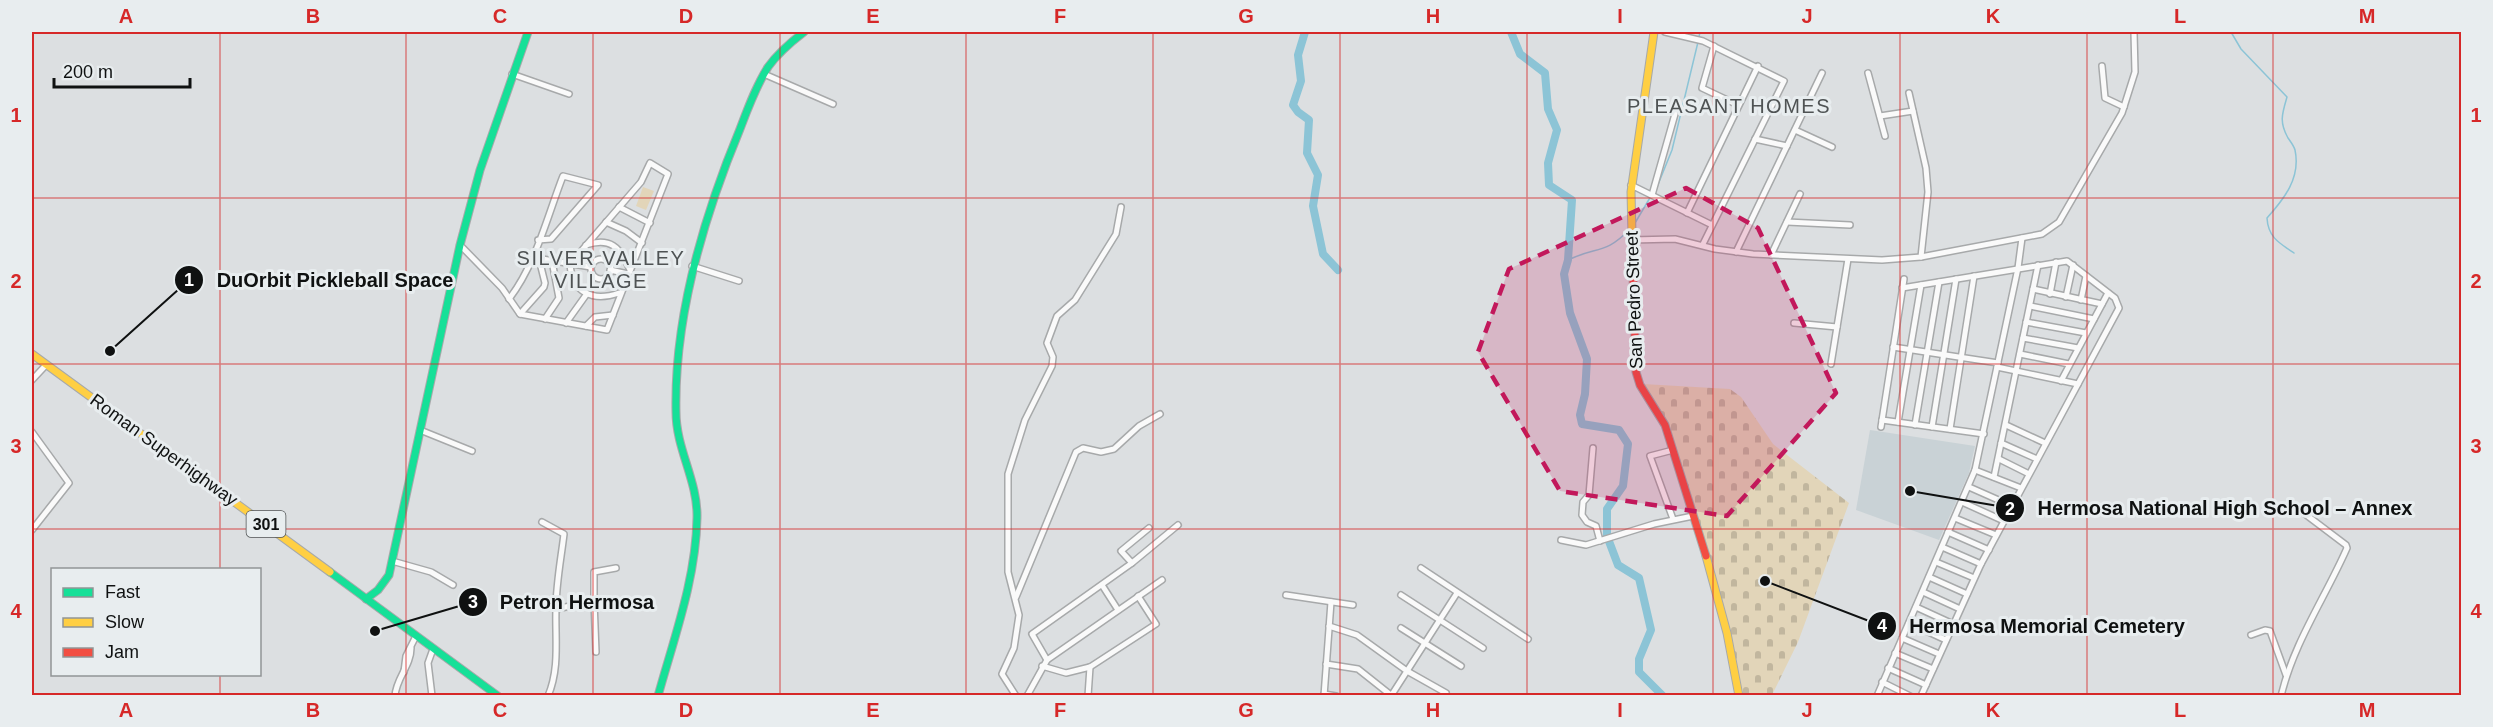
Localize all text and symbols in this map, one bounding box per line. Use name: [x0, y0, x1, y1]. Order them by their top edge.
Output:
text: A: [119, 5, 133, 27]
text: B: [306, 5, 320, 27]
text: C: [493, 5, 507, 27]
text: D: [679, 5, 693, 27]
text: E: [866, 5, 880, 27]
text: F: [1054, 5, 1066, 27]
text: G: [1238, 5, 1254, 27]
text: H: [1426, 5, 1440, 27]
text: I: [1617, 5, 1623, 27]
text: J: [1801, 5, 1813, 27]
text: K: [1986, 5, 2001, 27]
text: L: [2174, 5, 2186, 27]
text: M: [2359, 5, 2375, 27]
scale bar: [54, 51, 190, 89]
text: 200 m: [63, 62, 113, 82]
district label: PLEASANT HOMES: [1627, 95, 1831, 117]
text: 1: [10, 104, 22, 126]
text: 1: [2470, 104, 2482, 126]
street label: San Pedro Street: [1622, 231, 1646, 369]
district label: SILVER VALLEY VILLAGE: [517, 247, 685, 292]
callout: DuOrbit Pickleball Space: [174, 261, 465, 299]
text: DuOrbit Pickleball Space: [217, 269, 453, 291]
text: 2: [10, 270, 22, 292]
text: 1: [184, 270, 194, 290]
text: 2: [2470, 270, 2482, 292]
street label: Roman Superhighway: [86, 390, 242, 510]
text: 3: [10, 435, 22, 457]
text: 3: [2470, 435, 2482, 457]
callout: Hermosa National High School – Annex: [1995, 489, 2425, 527]
text: Hermosa National High School – Annex: [2038, 497, 2412, 519]
text: 2: [2005, 499, 2015, 519]
road number: 301: [246, 511, 286, 537]
legend: [51, 568, 261, 676]
text: Fast: [105, 582, 140, 602]
callout: Petron Hermosa: [458, 583, 666, 621]
text: Petron Hermosa: [500, 591, 655, 613]
text: 3: [468, 592, 478, 612]
text: 4: [10, 600, 22, 622]
text: 4: [2470, 600, 2482, 622]
callout: Hermosa Memorial Cemetery: [1867, 607, 2197, 645]
text: Slow: [105, 612, 145, 632]
text: Hermosa Memorial Cemetery: [1909, 615, 2186, 637]
text: 4: [1877, 616, 1887, 636]
text: Jam: [105, 642, 139, 662]
text: A: [119, 699, 133, 721]
text: B: [306, 699, 320, 721]
text: C: [493, 699, 507, 721]
text: D: [679, 699, 693, 721]
text: E: [866, 699, 880, 721]
text: F: [1054, 699, 1066, 721]
text: G: [1238, 699, 1254, 721]
text: H: [1426, 699, 1440, 721]
text: I: [1617, 699, 1623, 721]
text: J: [1801, 699, 1813, 721]
text: K: [1986, 699, 2001, 721]
text: L: [2174, 699, 2186, 721]
text: M: [2359, 699, 2375, 721]

